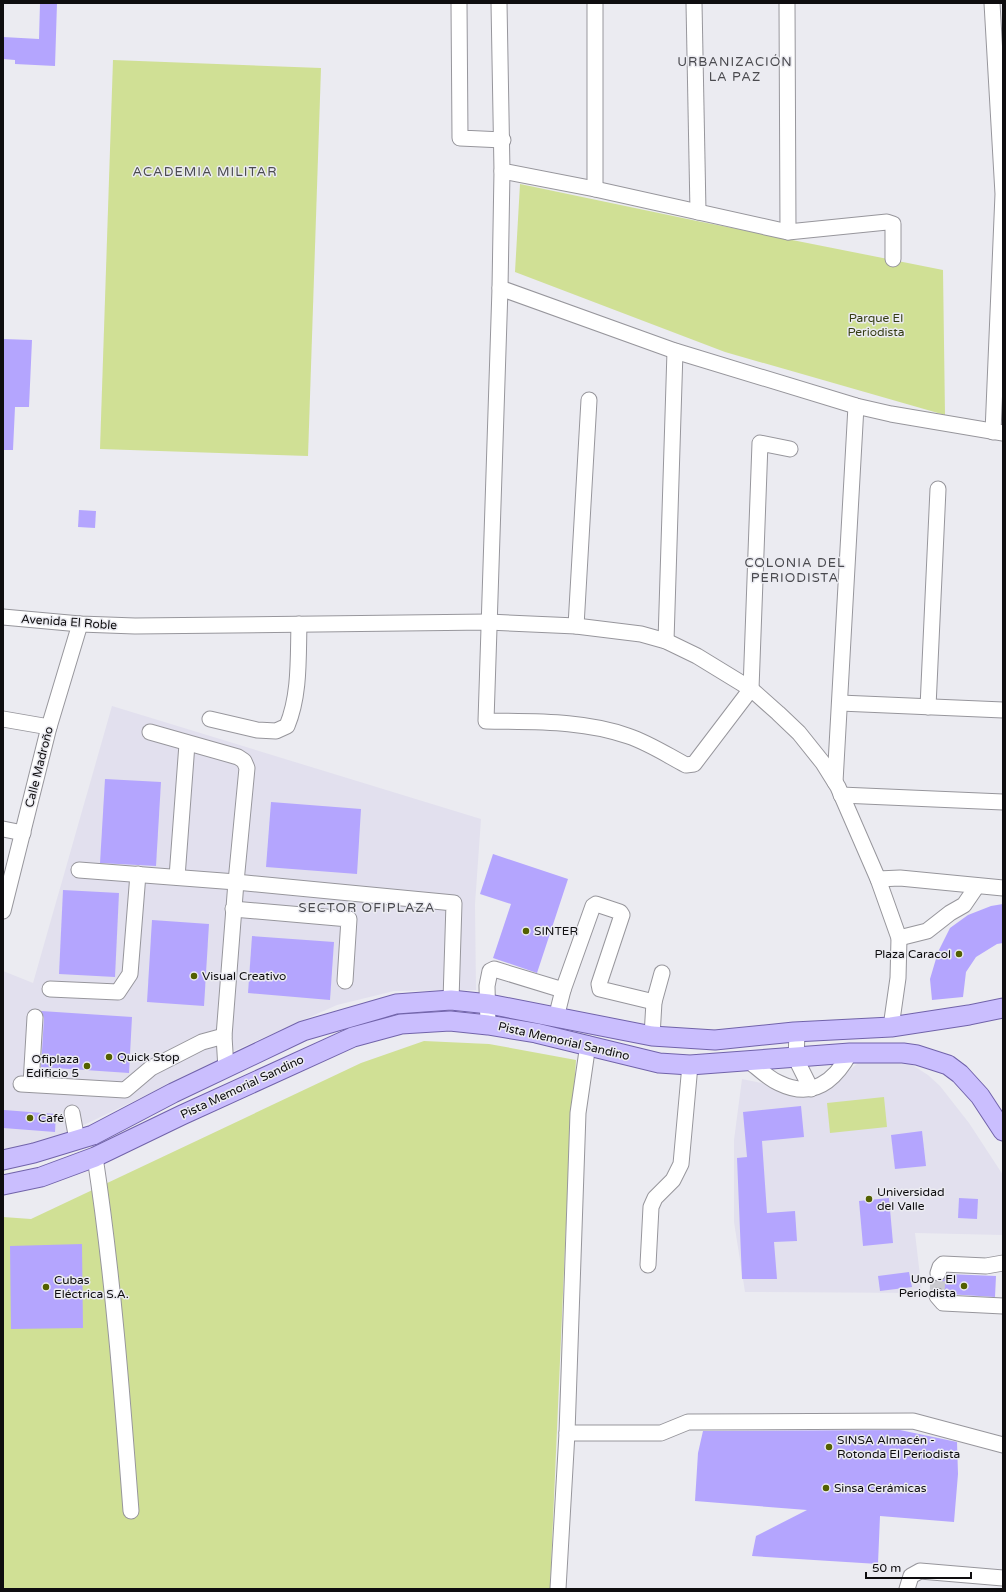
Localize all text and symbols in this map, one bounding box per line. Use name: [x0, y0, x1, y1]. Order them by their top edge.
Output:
district label: URBANIZACIÓN LA PAZ: [677, 54, 793, 85]
district label: ACADEMIA MILITAR: [132, 164, 278, 180]
park label: Parque El Periodista: [847, 311, 905, 339]
district label: COLONIA DEL PERIODISTA: [744, 555, 846, 586]
street label: Avenida El Roble: [20, 612, 118, 632]
street label: Calle Madroño: [22, 725, 56, 809]
district label: SECTOR OFIPLAZA: [299, 900, 435, 916]
place label: SINTER: [534, 924, 578, 938]
marker: SINTER: [521, 926, 531, 936]
place label: Plaza Caracol: [874, 947, 951, 961]
marker: Plaza Caracol: [954, 949, 964, 959]
place label: Visual Creativo: [202, 969, 286, 983]
marker: Visual Creativo: [189, 971, 199, 981]
street label: Pista Memorial Sandino: [497, 1019, 631, 1063]
place label: Quick Stop: [117, 1050, 180, 1064]
place label: Ofiplaza Edificio 5: [26, 1052, 79, 1080]
marker: Quick Stop: [104, 1052, 114, 1062]
street label: Pista Memorial Sandino: [178, 1052, 306, 1122]
marker: Ofiplaza Edificio 5: [82, 1061, 92, 1071]
place label: Café: [38, 1111, 64, 1125]
marker: Café: [25, 1113, 35, 1123]
place label: Universidad del Valle: [877, 1185, 944, 1213]
marker: Universidad del Valle: [864, 1194, 874, 1204]
place label: Uno - El Periodista: [899, 1272, 956, 1300]
place label: Cubas Eléctrica S.A.: [54, 1273, 129, 1301]
marker: Uno - El Periodista: [959, 1281, 969, 1291]
marker: Cubas Eléctrica S.A.: [41, 1282, 51, 1292]
place label: SINSA Almacén - Rotonda El Periodista: [837, 1433, 960, 1461]
marker: SINSA Almacén - Rotonda El Periodista: [824, 1442, 834, 1452]
place label: Sinsa Cerámicas: [834, 1481, 927, 1495]
marker: Sinsa Cerámicas: [821, 1483, 831, 1493]
scale bar: [866, 1554, 971, 1580]
text: 50 m: [872, 1561, 901, 1575]

